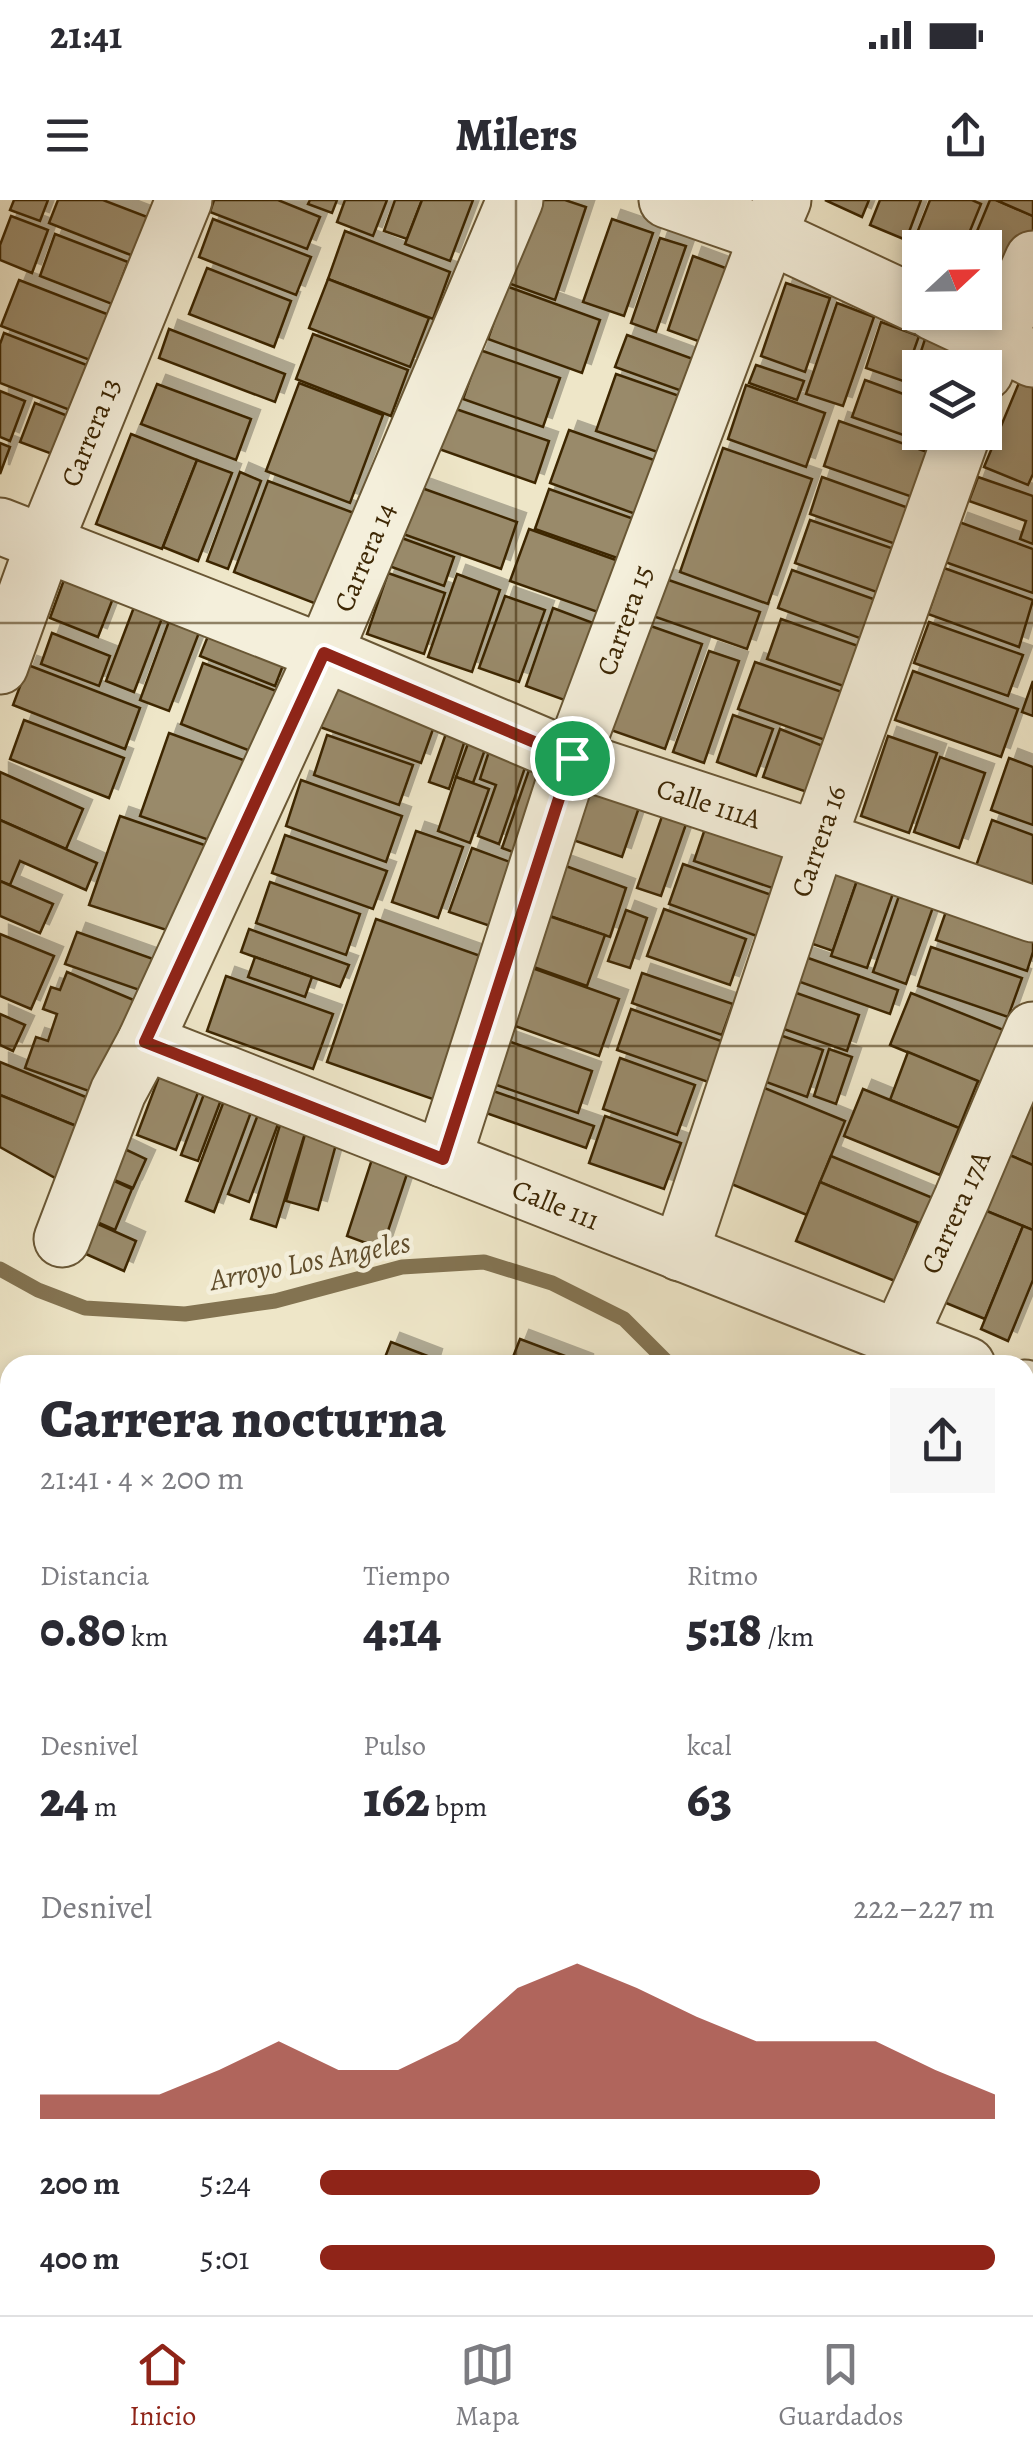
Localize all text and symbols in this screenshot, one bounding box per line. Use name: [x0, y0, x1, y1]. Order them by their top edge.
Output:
text: 21:41: [50, 9, 122, 61]
text: Milers: [455, 104, 578, 166]
icon: menu: [40, 108, 95, 163]
icon: share: [938, 108, 993, 163]
north arrow: [902, 230, 1002, 330]
map controls: [902, 230, 1002, 450]
button: layers: [902, 350, 1002, 450]
street label: Carrera 13: [52, 372, 130, 493]
street label: Carrera 14: [325, 497, 405, 618]
street label: Carrera 15: [587, 560, 662, 681]
pin: [530, 716, 615, 801]
icon: arrive: [545, 731, 600, 786]
street label: Calle 111A: [652, 769, 766, 839]
street label: Carrera 16: [782, 780, 856, 902]
street label: Carrera 17A: [912, 1144, 1000, 1280]
street label: Calle 111: [506, 1170, 605, 1240]
water label: Arroyo Los Angeles: [204, 1222, 414, 1300]
text: Carrera nocturna: [40, 1381, 446, 1456]
button: share: [890, 1388, 995, 1493]
text: 21:41 · 4 × 200 m: [40, 1456, 244, 1500]
text: Distancia: [40, 1557, 149, 1595]
text: Tiempo: [363, 1557, 450, 1595]
text: Ritmo: [687, 1557, 758, 1595]
text: 0.80: [40, 1595, 125, 1663]
text: 4:14: [363, 1595, 441, 1663]
text: 5:18: [687, 1595, 762, 1663]
text: km: [125, 1618, 168, 1656]
text: /km: [762, 1618, 814, 1656]
text: Desnivel: [40, 1727, 138, 1765]
text: Pulso: [363, 1727, 426, 1765]
text: kcal: [687, 1727, 732, 1765]
text: 24: [40, 1765, 88, 1833]
text: 162: [363, 1765, 430, 1833]
text: 63: [687, 1765, 732, 1833]
text: m: [88, 1788, 117, 1826]
text: bpm: [430, 1788, 487, 1826]
text: Desnivel: [40, 1885, 152, 1929]
text: 222–227 m: [853, 1885, 995, 1929]
text: 200 m: [40, 2161, 120, 2205]
text: 5:24: [200, 2161, 251, 2205]
text: 400 m: [40, 2236, 120, 2280]
text: 5:01: [200, 2236, 249, 2280]
tab: Inicio: [129, 2337, 196, 2435]
tab: Mapa: [455, 2337, 520, 2435]
tab: Guardados: [778, 2337, 904, 2435]

